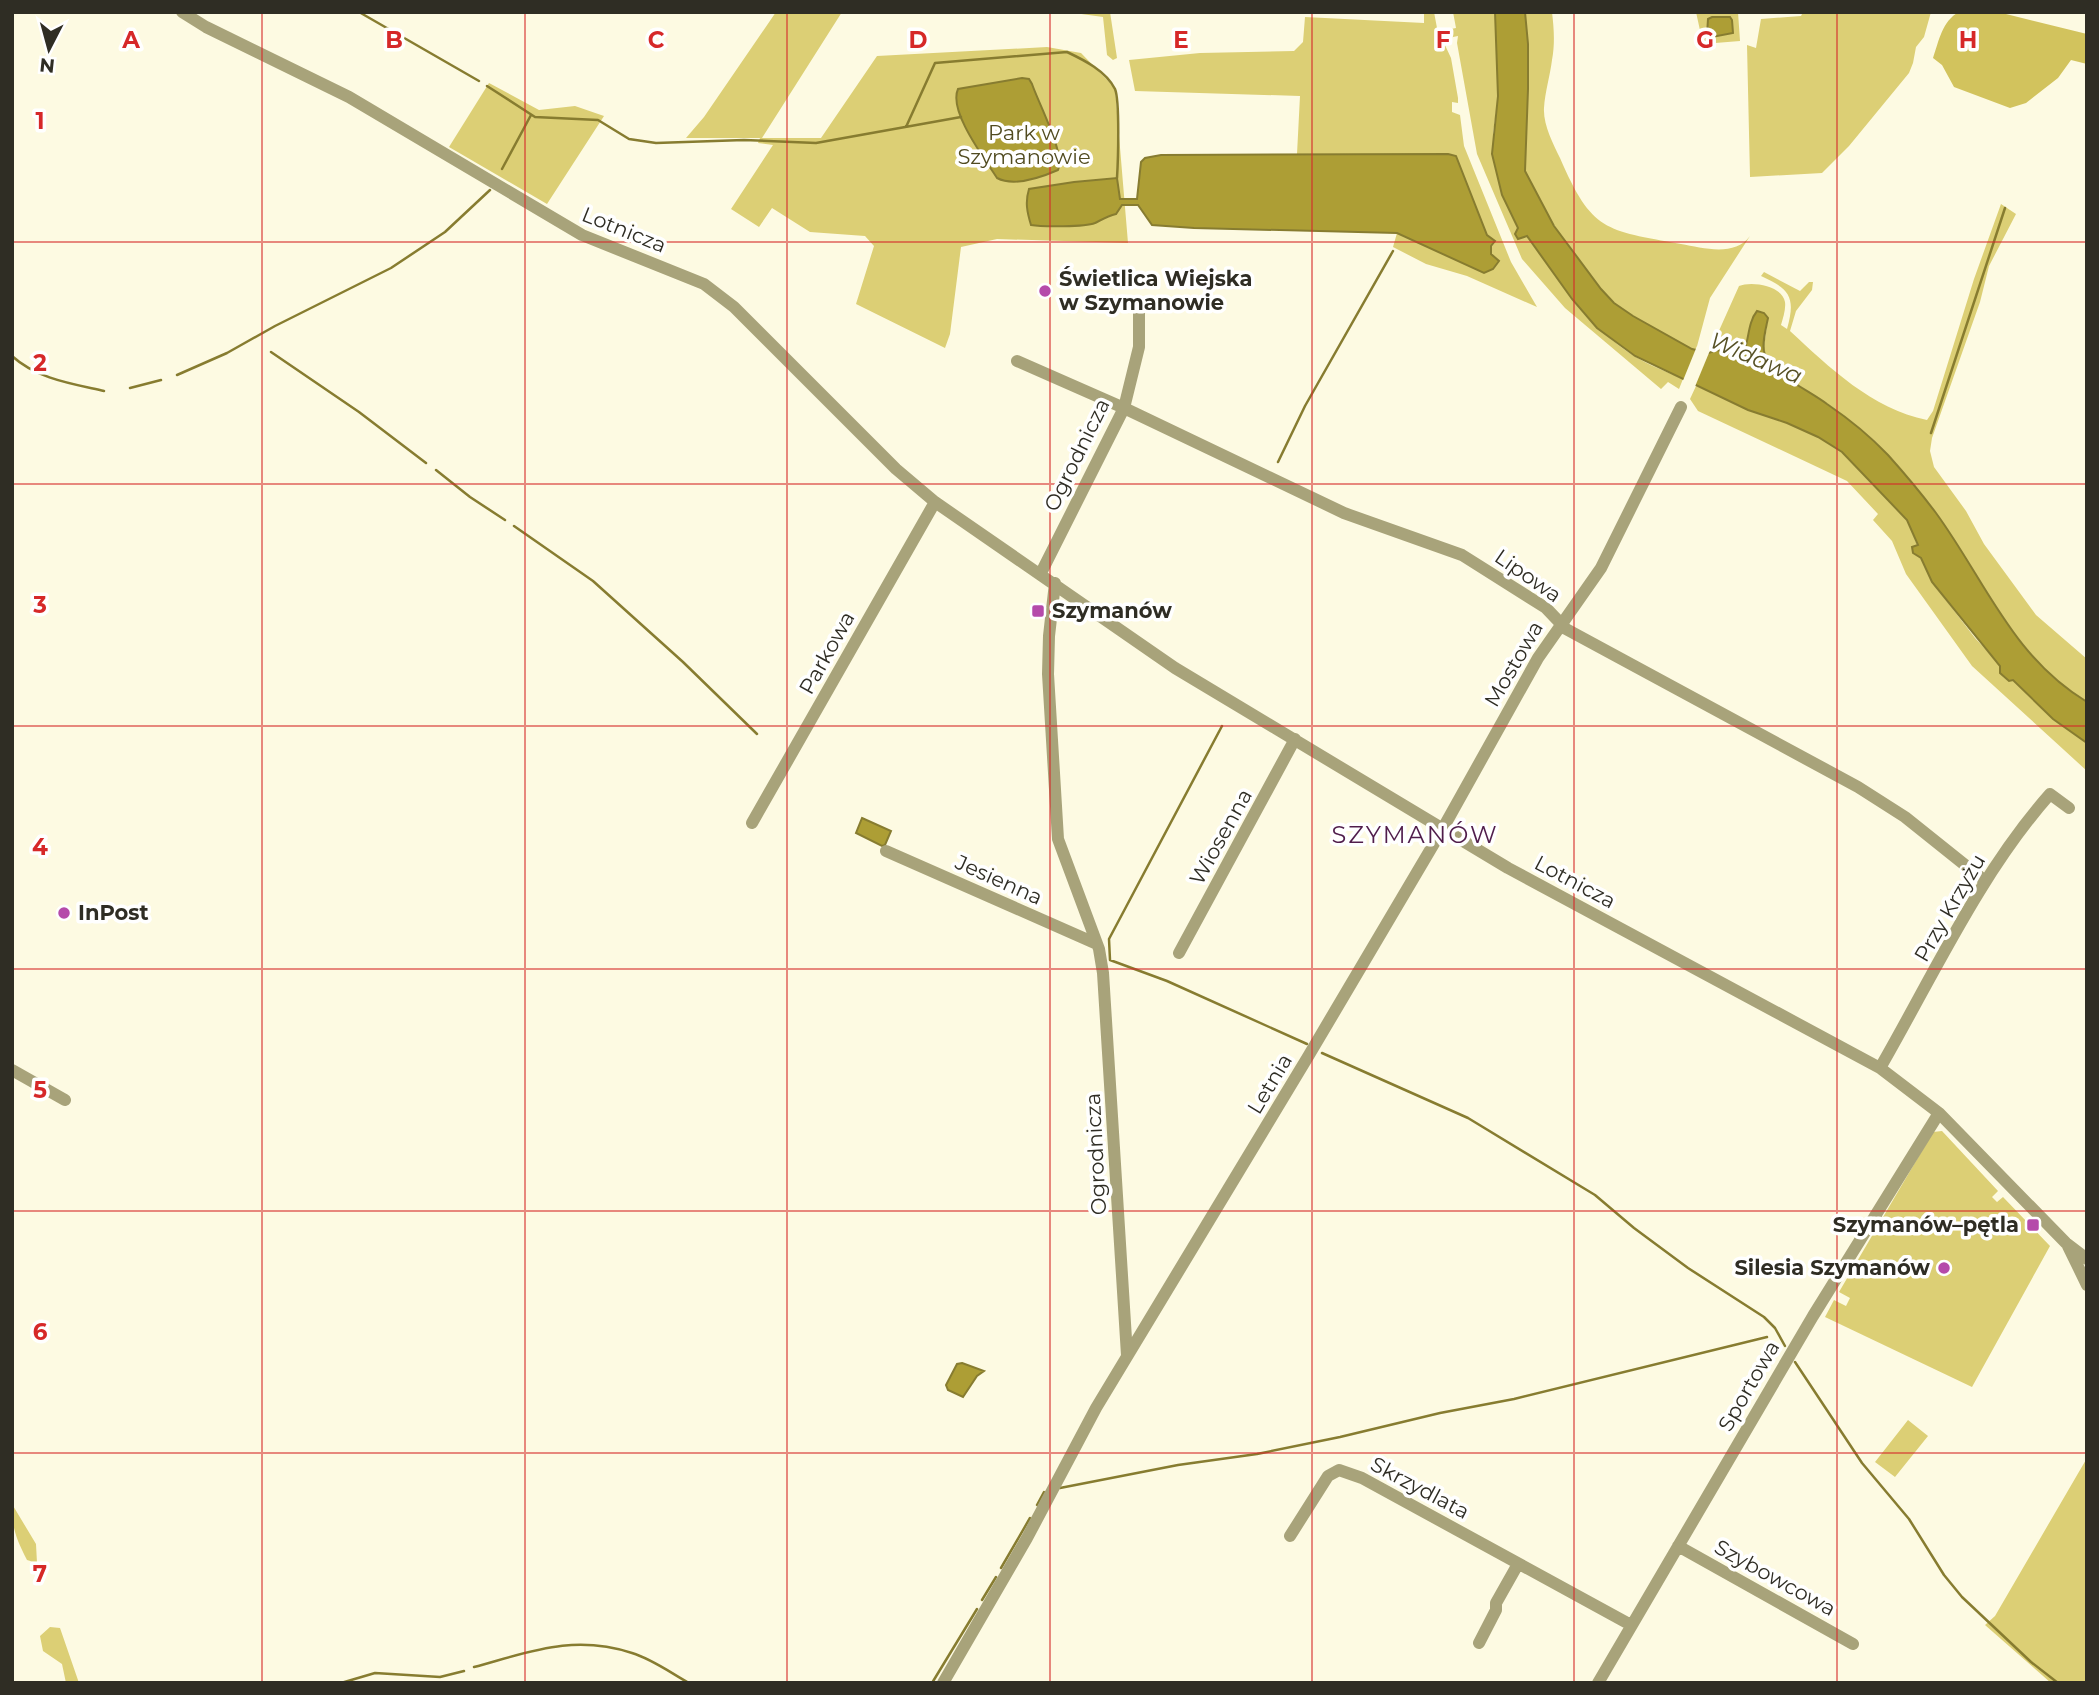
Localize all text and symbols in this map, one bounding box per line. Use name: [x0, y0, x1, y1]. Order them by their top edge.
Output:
north arrow: [14, 14, 84, 84]
text: A: [121, 26, 140, 54]
text: B: [385, 26, 403, 54]
text: C: [648, 26, 665, 54]
text: D: [909, 26, 928, 54]
text: E: [1173, 26, 1189, 54]
text: F: [1436, 26, 1451, 54]
text: G: [1696, 26, 1714, 54]
text: H: [1959, 26, 1977, 54]
text: N: [38, 53, 56, 78]
text: 1: [35, 107, 45, 135]
park label: Park w Szymanowie: [957, 120, 1091, 169]
street label: Lotnicza: [578, 201, 670, 258]
place label: Świetlica Wiejska w Szymanowie: [1059, 266, 1252, 315]
marker: Świetlica Wiejska w Szymanowie: [1037, 283, 1053, 299]
water label: Widawa: [1706, 326, 1806, 390]
text: 2: [33, 349, 47, 377]
street label: Ogrodnicza: [1039, 394, 1115, 515]
street label: Lipowa: [1490, 544, 1566, 607]
text: 3: [32, 591, 47, 619]
place label: Szymanów: [1052, 598, 1172, 623]
marker: Szymanów: [1030, 603, 1046, 619]
street label: Parkowa: [794, 607, 860, 699]
street label: Mostowa: [1479, 616, 1548, 711]
street label: Wiosenna: [1184, 785, 1257, 889]
district label: SZYMANÓW: [1331, 820, 1499, 849]
text: 4: [32, 833, 48, 861]
street label: Jesienna: [951, 849, 1047, 910]
street label: Lotnicza: [1530, 850, 1620, 913]
street label: Przy Krzyżu: [1909, 850, 1990, 966]
place label: InPost: [78, 900, 149, 925]
marker: InPost: [56, 905, 72, 921]
street label: Letnia: [1242, 1049, 1297, 1118]
text: 5: [33, 1076, 47, 1104]
street label: Ogrodnicza: [1080, 1092, 1111, 1216]
place label: Szymanów–pętla: [1833, 1212, 2019, 1237]
marker: Szymanów–pętla: [2025, 1217, 2041, 1233]
place label: Silesia Szymanów: [1734, 1255, 1930, 1280]
marker: Silesia Szymanów: [1936, 1260, 1952, 1276]
text: 6: [33, 1318, 48, 1346]
street label: Sportowa: [1713, 1336, 1785, 1436]
street label: Skrzydlata: [1367, 1451, 1474, 1524]
street label: Szybowcowa: [1710, 1534, 1840, 1621]
text: 7: [33, 1560, 47, 1588]

